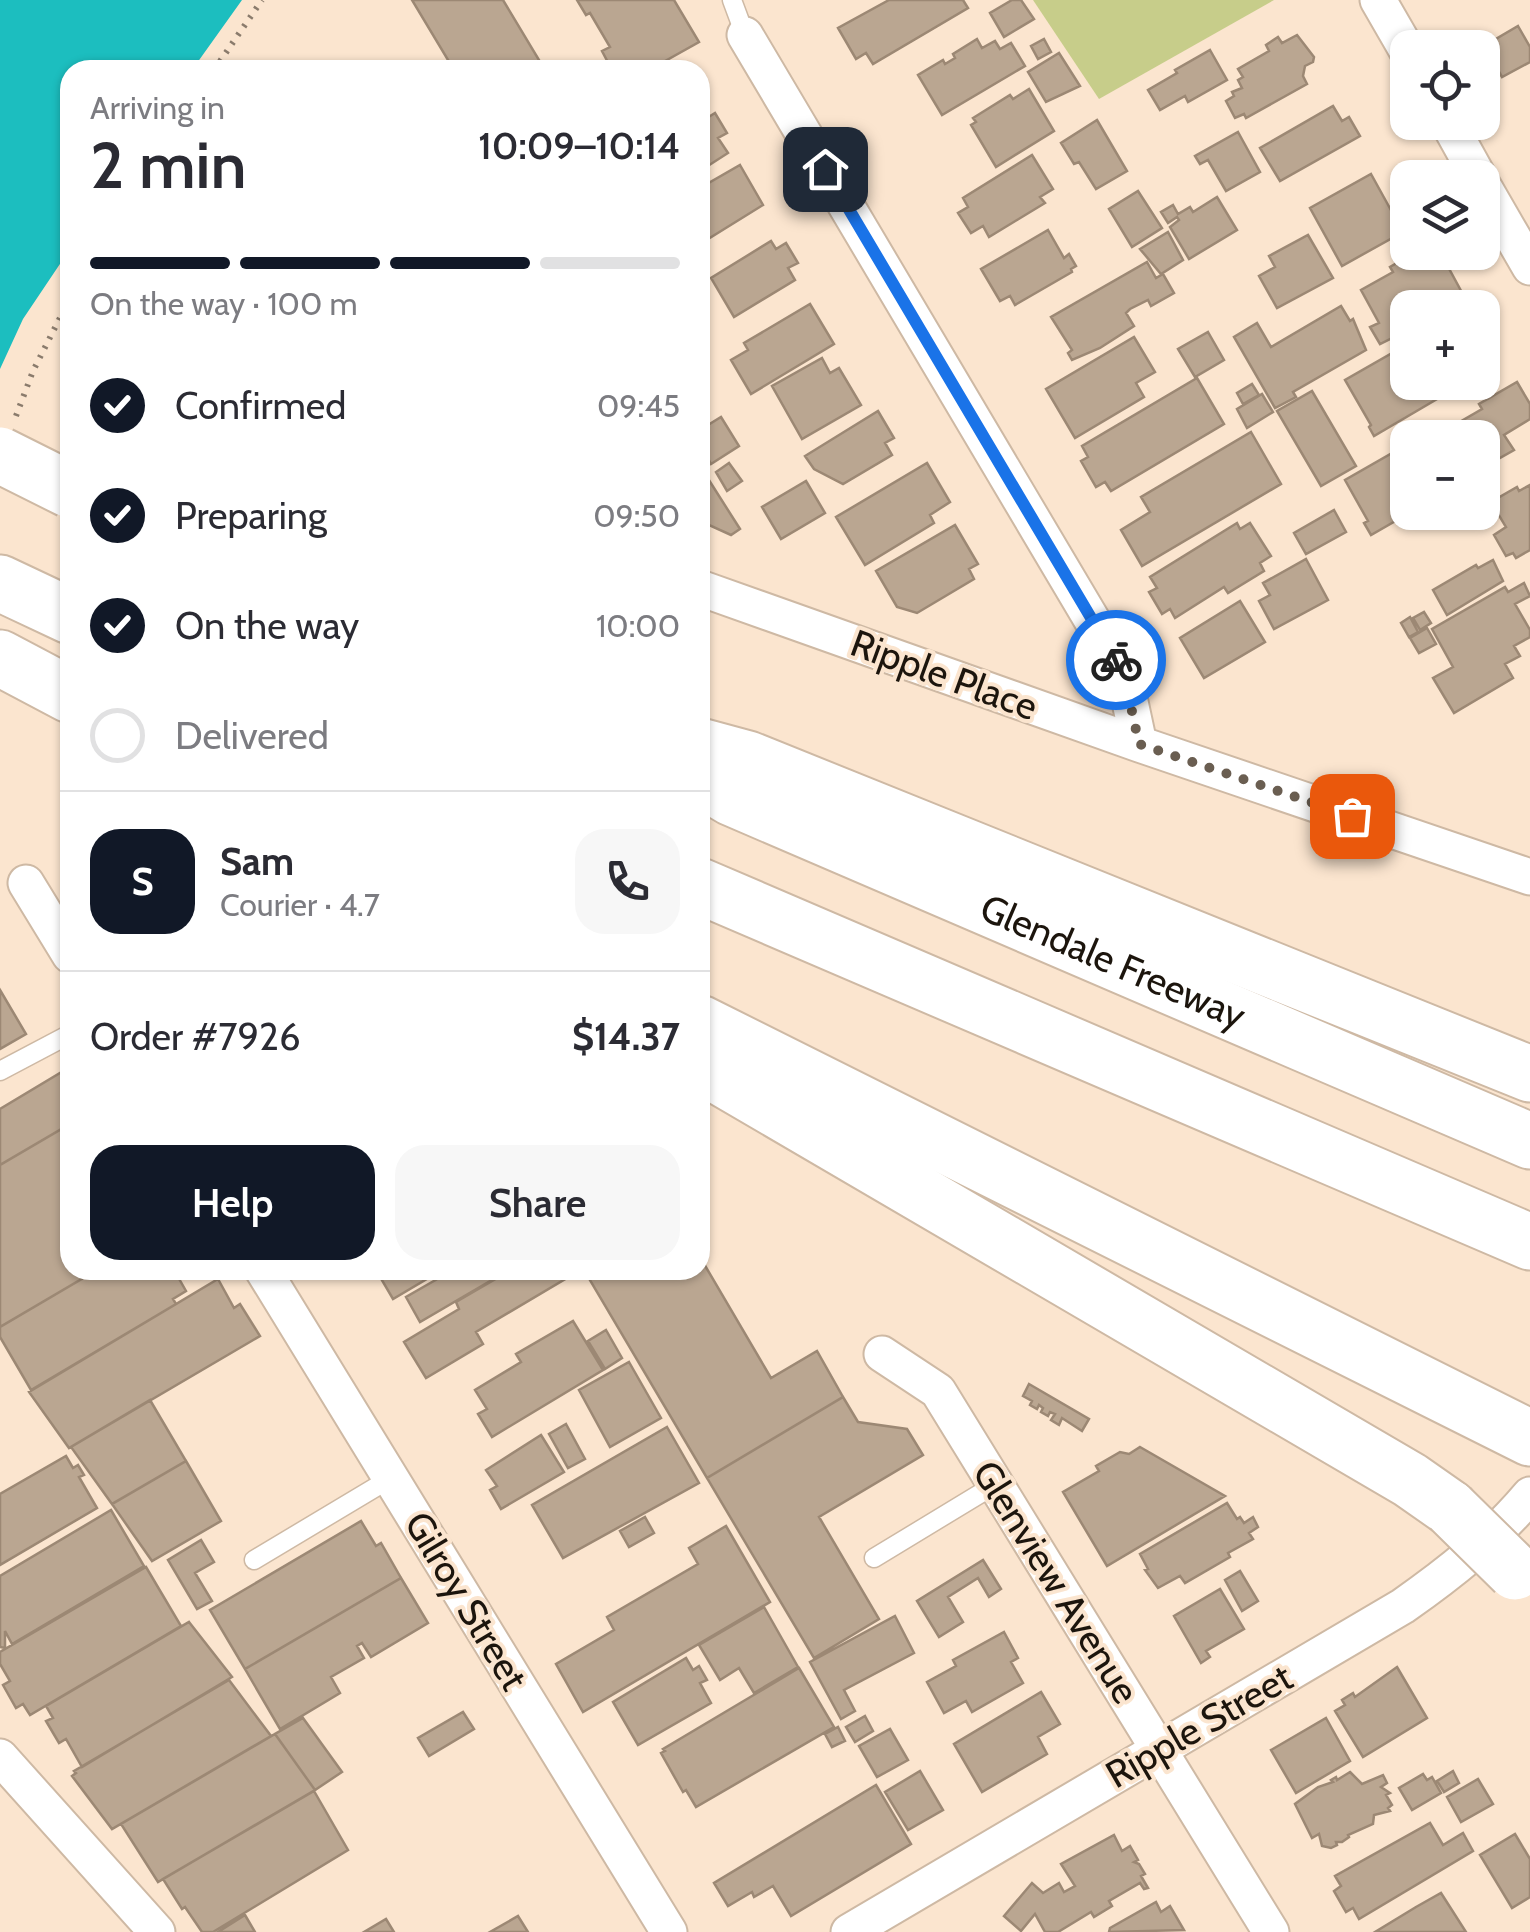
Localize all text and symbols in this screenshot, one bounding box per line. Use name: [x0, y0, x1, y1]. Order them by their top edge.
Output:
map controls: [1390, 30, 1500, 530]
button: locate: [1390, 30, 1500, 140]
text: Arriving in: [90, 88, 225, 127]
text: 10:09–10:14: [478, 122, 680, 169]
text: 2 min: [90, 125, 247, 204]
pin: [783, 127, 868, 212]
icon: home: [798, 142, 853, 197]
button: layers: [1390, 160, 1500, 270]
text: On the way · 100 m: [90, 284, 358, 323]
button: +: [1390, 290, 1500, 400]
icon: check: [90, 378, 145, 433]
text: Confirmed: [175, 382, 346, 429]
text: 09:45: [597, 386, 680, 425]
button: −: [1390, 420, 1500, 530]
icon: check: [90, 488, 145, 543]
text: Preparing: [175, 492, 327, 539]
text: 09:50: [593, 496, 680, 535]
icon: check: [90, 598, 145, 653]
text: On the way: [175, 602, 359, 649]
text: 10:00: [596, 606, 680, 645]
courier: [1066, 610, 1166, 710]
street label: Ripple Place: [844, 619, 1044, 730]
icon: bike: [1089, 633, 1144, 688]
text: Delivered: [175, 712, 329, 759]
pin: [1310, 774, 1395, 859]
icon: bag: [1325, 789, 1380, 844]
button: phone: [575, 829, 680, 934]
text: Sam: [220, 838, 294, 885]
text: S: [131, 858, 154, 905]
street label: Glendale Freeway: [974, 884, 1253, 1039]
text: Courier · 4.7: [220, 885, 380, 924]
text: Order #7926: [90, 1013, 301, 1060]
text: $14.37: [572, 1013, 680, 1060]
button: Help: [90, 1145, 375, 1260]
button: Share: [395, 1145, 680, 1260]
street label: Glenview Avenue: [963, 1452, 1150, 1712]
street label: Gilroy Street: [395, 1503, 538, 1699]
street label: Ripple Street: [1097, 1653, 1301, 1798]

